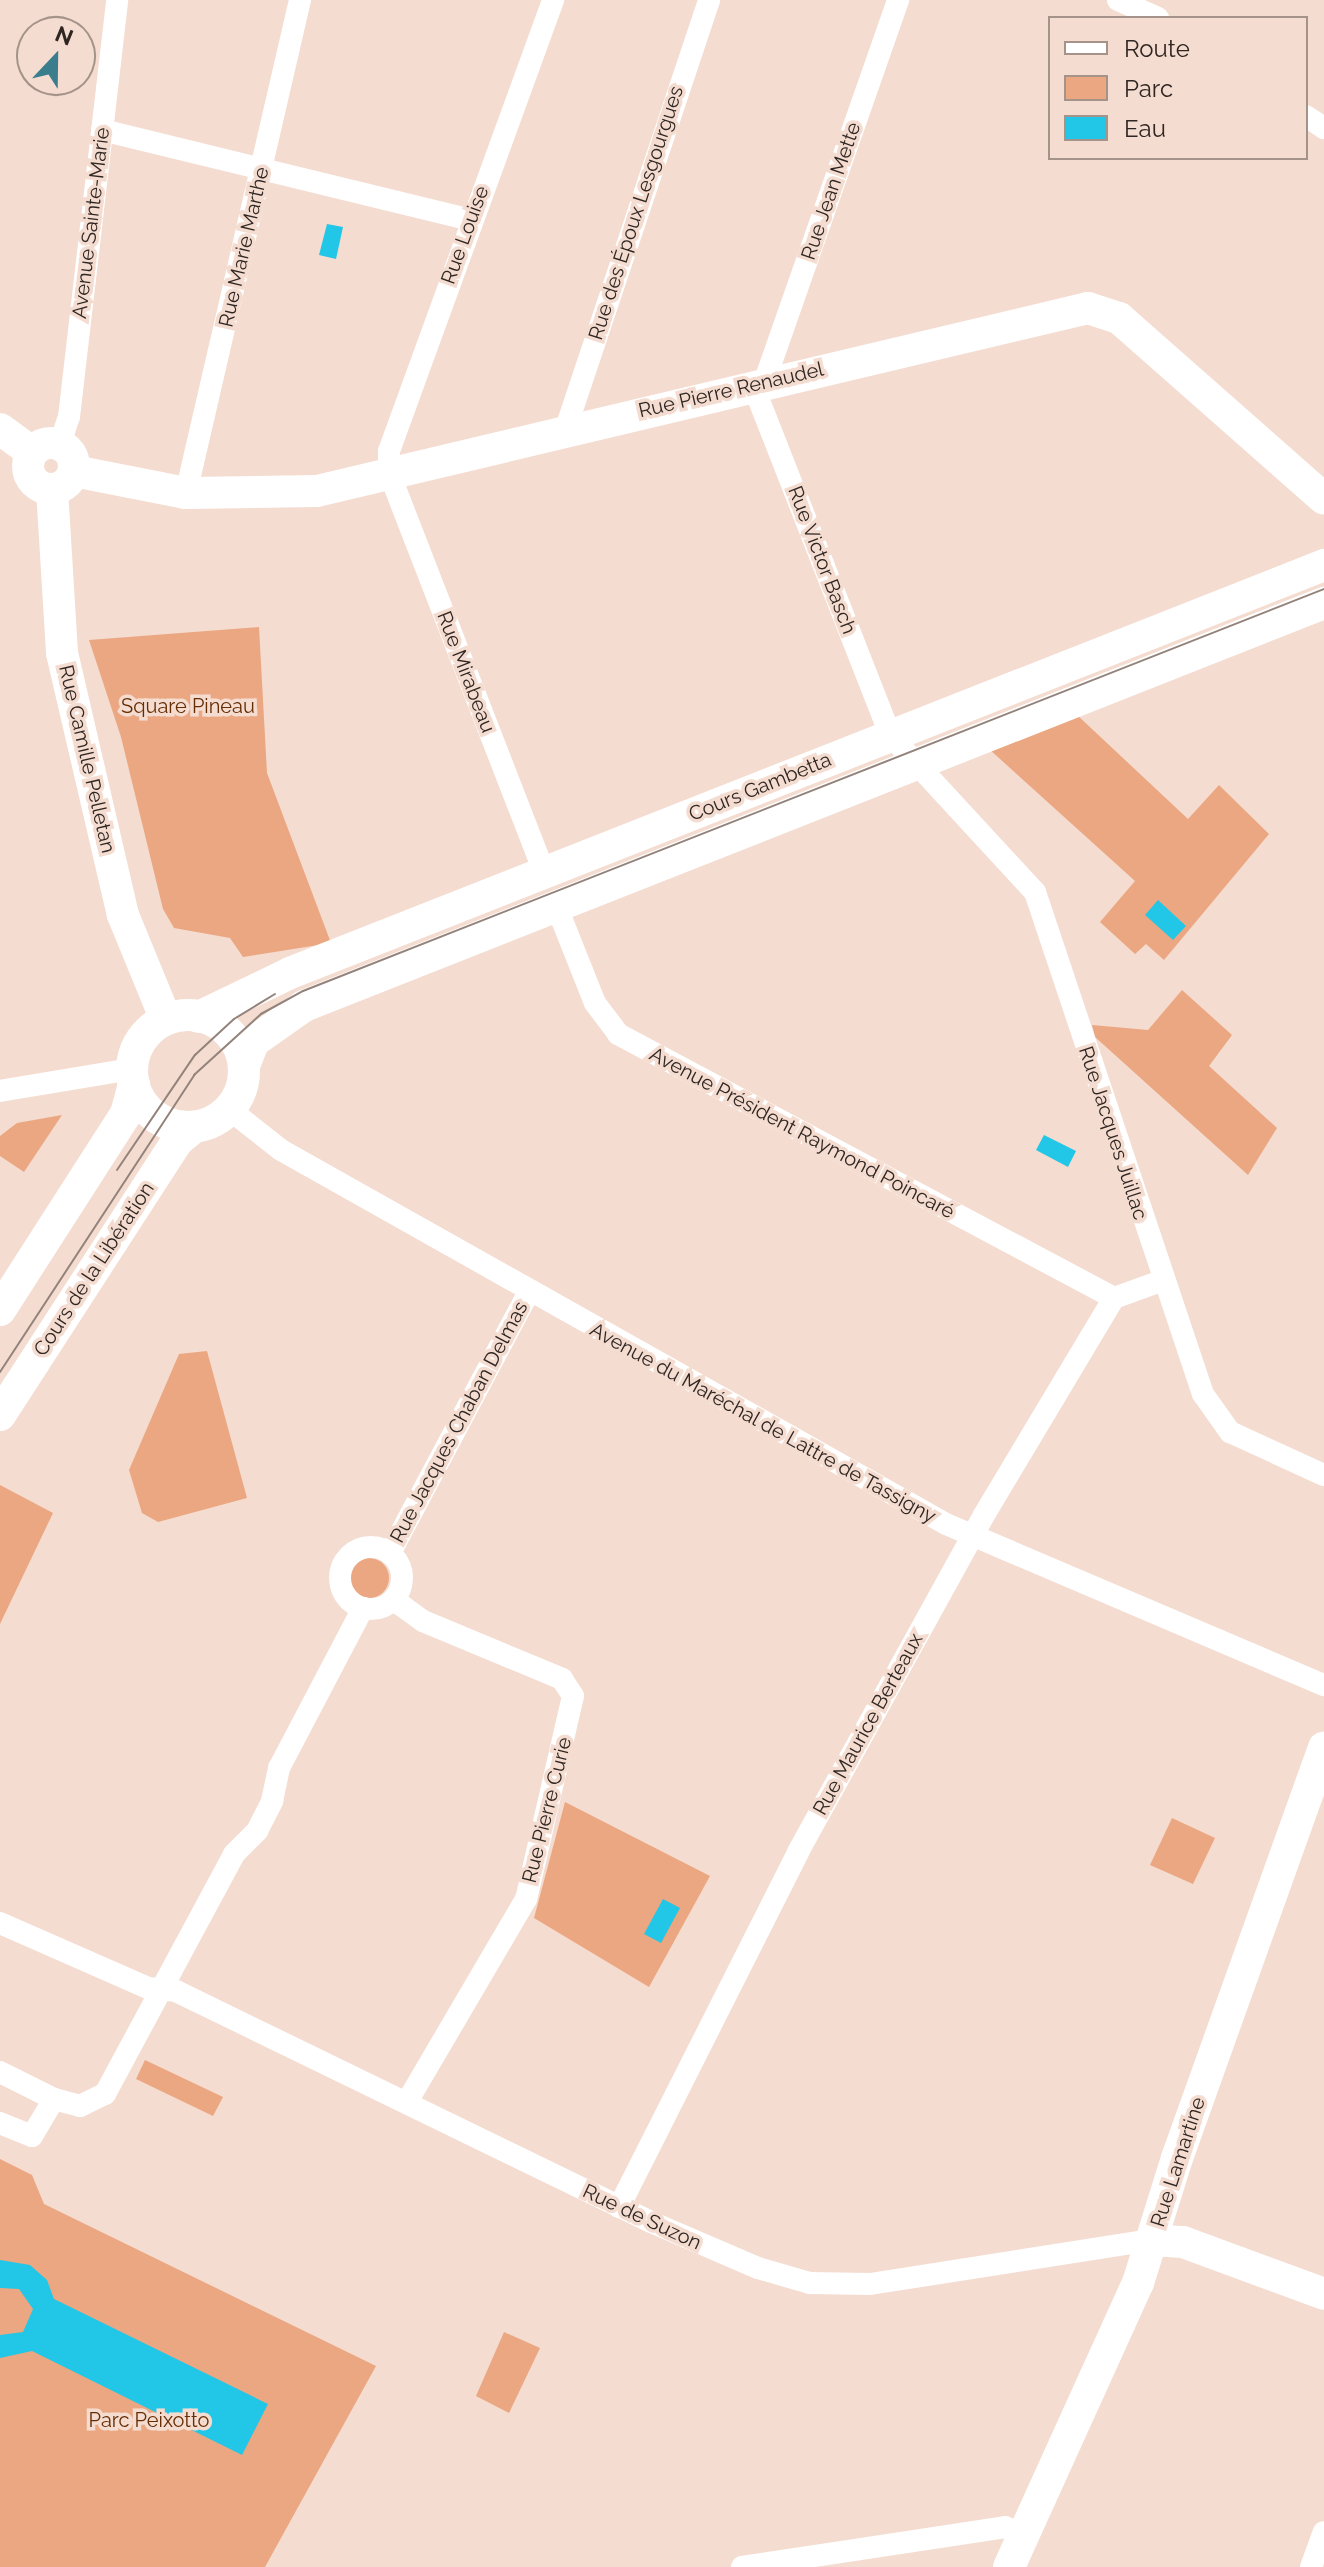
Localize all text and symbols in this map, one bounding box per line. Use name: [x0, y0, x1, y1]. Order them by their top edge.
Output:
north arrow: [16, 16, 96, 96]
legend: [1048, 16, 1308, 160]
text: N: [52, 20, 77, 51]
text: Route: [1124, 34, 1190, 63]
text: Parc: [1124, 74, 1173, 103]
street label: Rue des Époux Lesgourgues: [584, 83, 688, 343]
text: Eau: [1124, 114, 1166, 143]
street label: Rue Jean Mette: [796, 119, 866, 263]
street label: Avenue Sainte-Marie: [67, 126, 115, 320]
street label: Rue Marie Marthe: [214, 165, 274, 329]
street label: Rue Louise: [436, 183, 494, 287]
street label: Rue Pierre Renaudel: [636, 357, 826, 423]
street label: Rue Victor Basch: [783, 482, 861, 638]
street label: Rue Mirabeau: [432, 608, 500, 736]
street label: Rue Camille Pelletan: [54, 663, 120, 855]
park label: Square Pineau: [121, 694, 255, 718]
street label: Cours Gambetta: [685, 748, 835, 826]
street label: Avenue Président Raymond Poincaré: [645, 1042, 959, 1224]
street label: Rue Jacques Juillac: [1073, 1043, 1153, 1223]
street label: Cours de la Libération: [29, 1178, 159, 1360]
street label: Rue Jacques Chaban Delmas: [385, 1297, 533, 1547]
street label: Avenue du Maréchal de Lattre de Tassigny: [585, 1317, 941, 1529]
street label: Rue Maurice Berteaux: [808, 1629, 928, 1819]
street label: Rue Pierre Curie: [517, 1735, 577, 1885]
street label: Rue Lamartine: [1146, 2094, 1210, 2230]
street label: Rue de Suzon: [579, 2179, 705, 2255]
park label: Parc Peixotto: [89, 2408, 209, 2432]

